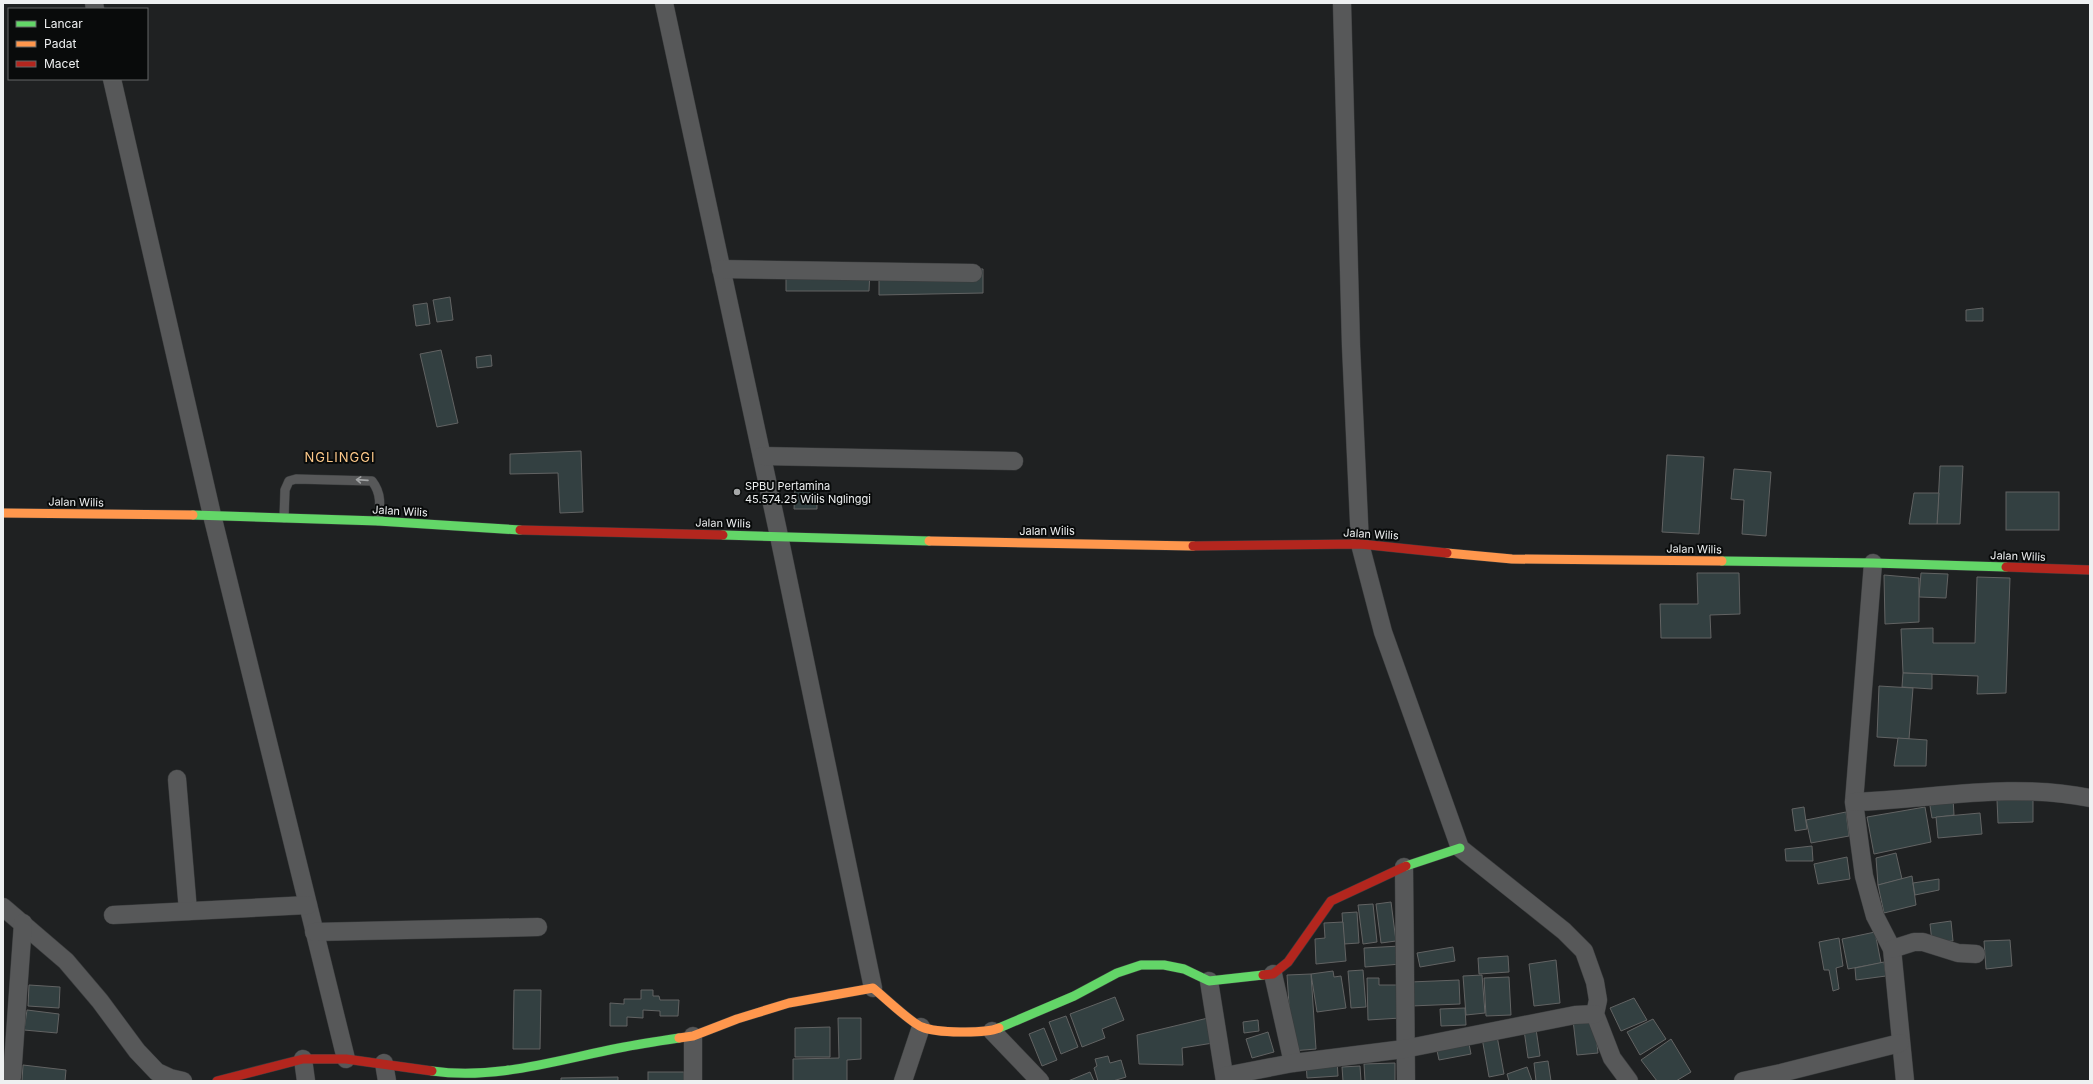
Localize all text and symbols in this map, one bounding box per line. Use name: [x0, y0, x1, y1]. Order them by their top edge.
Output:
legend: [8, 8, 148, 80]
text: Lancar: [44, 16, 83, 31]
text: Padat: [44, 36, 76, 51]
text: Macet: [44, 56, 79, 71]
district label: NGLINGGI: [304, 449, 376, 465]
one-way arrow: [356, 476, 369, 484]
place label: SPBU Pertamina 45.574.25 Wilis Nglinggi: [745, 479, 871, 506]
marker: SPBU Pertamina 45.574.25 Wilis Nglinggi: [732, 487, 742, 497]
street label: Jalan Wilis: [48, 495, 104, 509]
street label: Jalan Wilis: [372, 503, 428, 519]
street label: Jalan Wilis: [695, 516, 751, 530]
street label: Jalan Wilis: [1019, 524, 1075, 538]
street label: Jalan Wilis: [1343, 526, 1399, 542]
street label: Jalan Wilis: [1666, 542, 1722, 556]
street label: Jalan Wilis: [1990, 548, 2046, 564]

